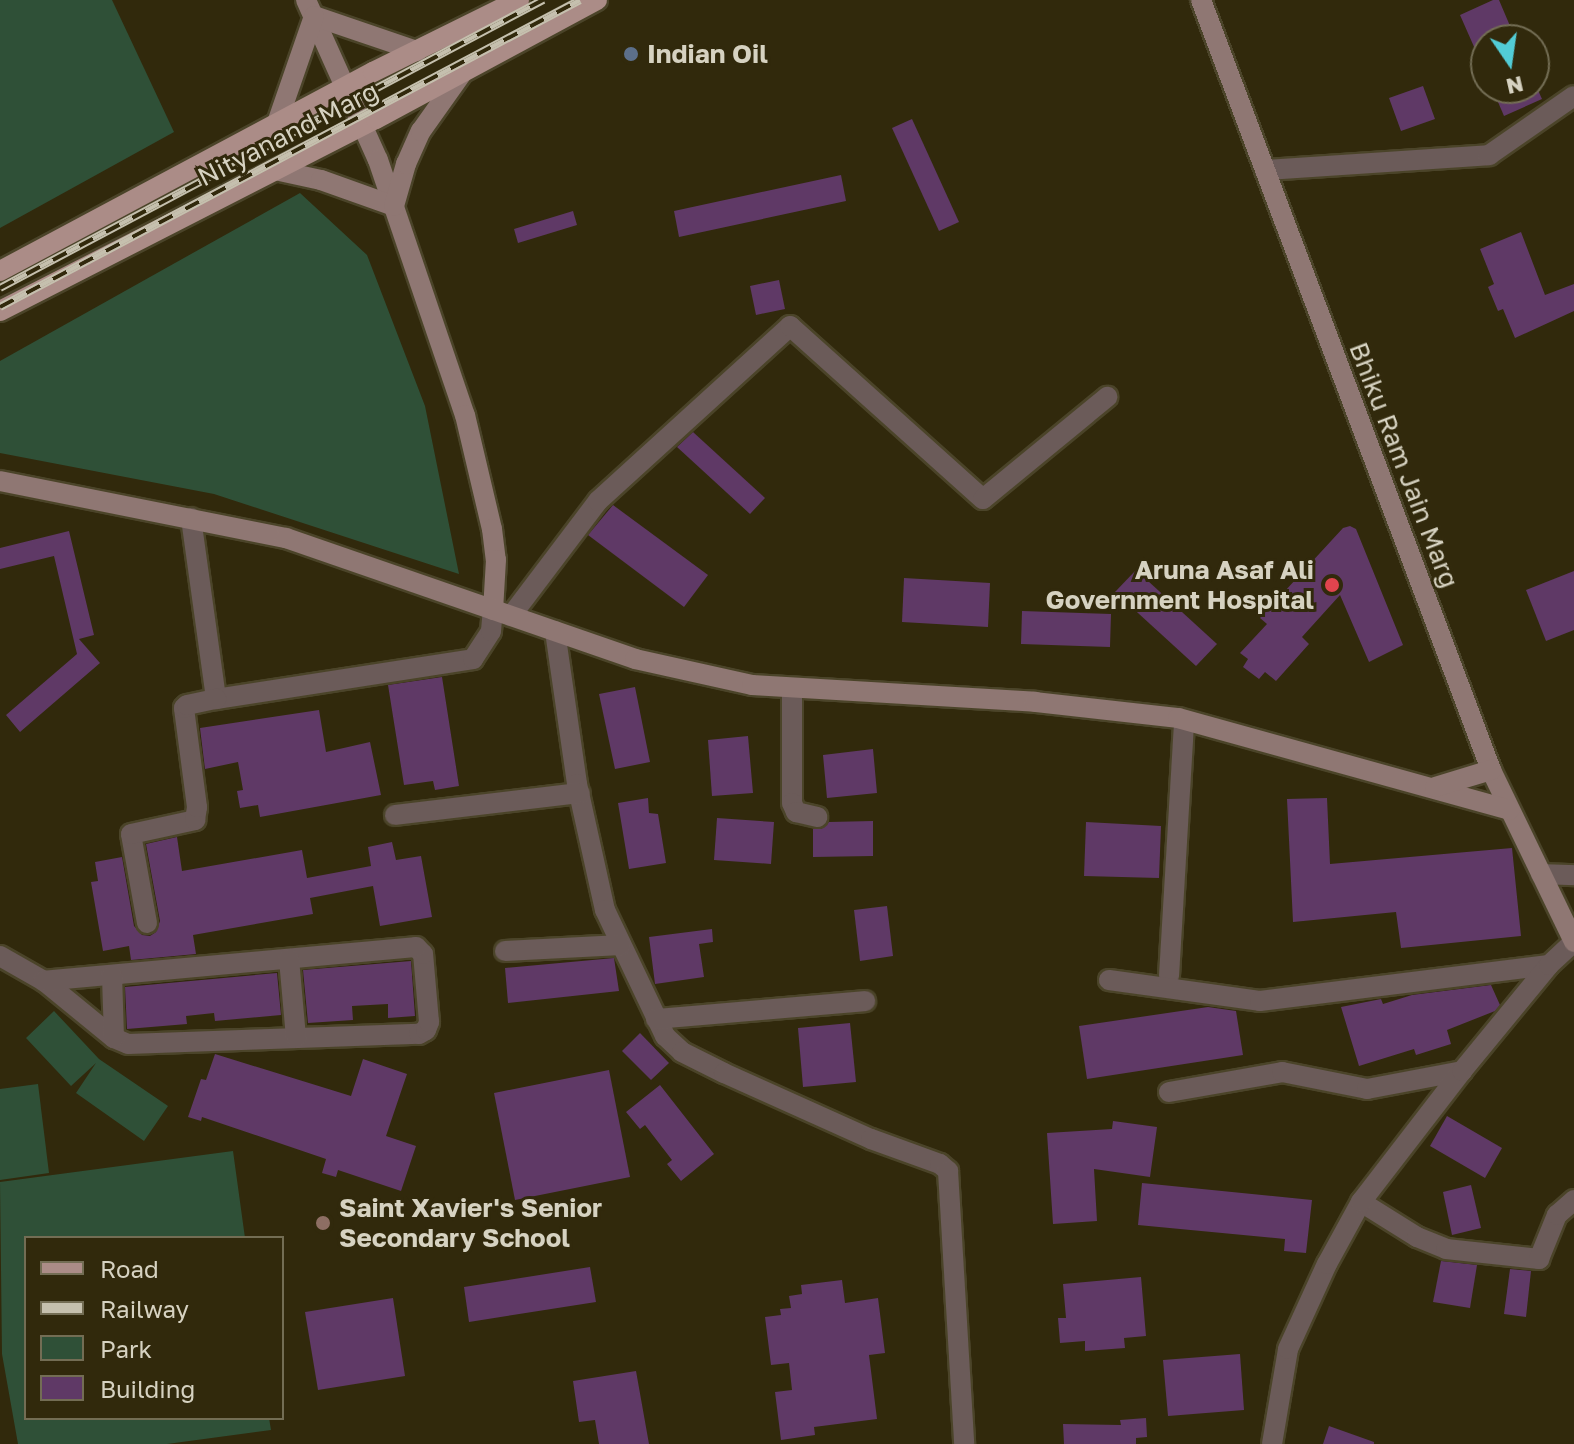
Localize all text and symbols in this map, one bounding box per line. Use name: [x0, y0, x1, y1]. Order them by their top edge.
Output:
north arrow: [1470, 24, 1550, 104]
place label: Indian Oil: [647, 38, 768, 70]
marker: Indian Oil: [622, 45, 640, 63]
text: N: [1504, 71, 1526, 101]
street label: Nityanand Marg: [193, 75, 383, 193]
street label: Bhiku Ram Jain Marg: [1343, 338, 1465, 592]
place label: Aruna Asaf Ali Government Hospital: [1046, 554, 1314, 616]
marker: Aruna Asaf Ali Government Hospital: [1321, 574, 1343, 596]
place label: Saint Xavier's Senior Secondary School: [339, 1192, 602, 1254]
marker: Saint Xavier's Senior Secondary School: [314, 1214, 332, 1232]
legend: [24, 1236, 284, 1420]
text: Road: [100, 1254, 159, 1283]
text: Railway: [100, 1294, 189, 1323]
text: Park: [100, 1334, 152, 1363]
text: Building: [100, 1374, 195, 1403]

